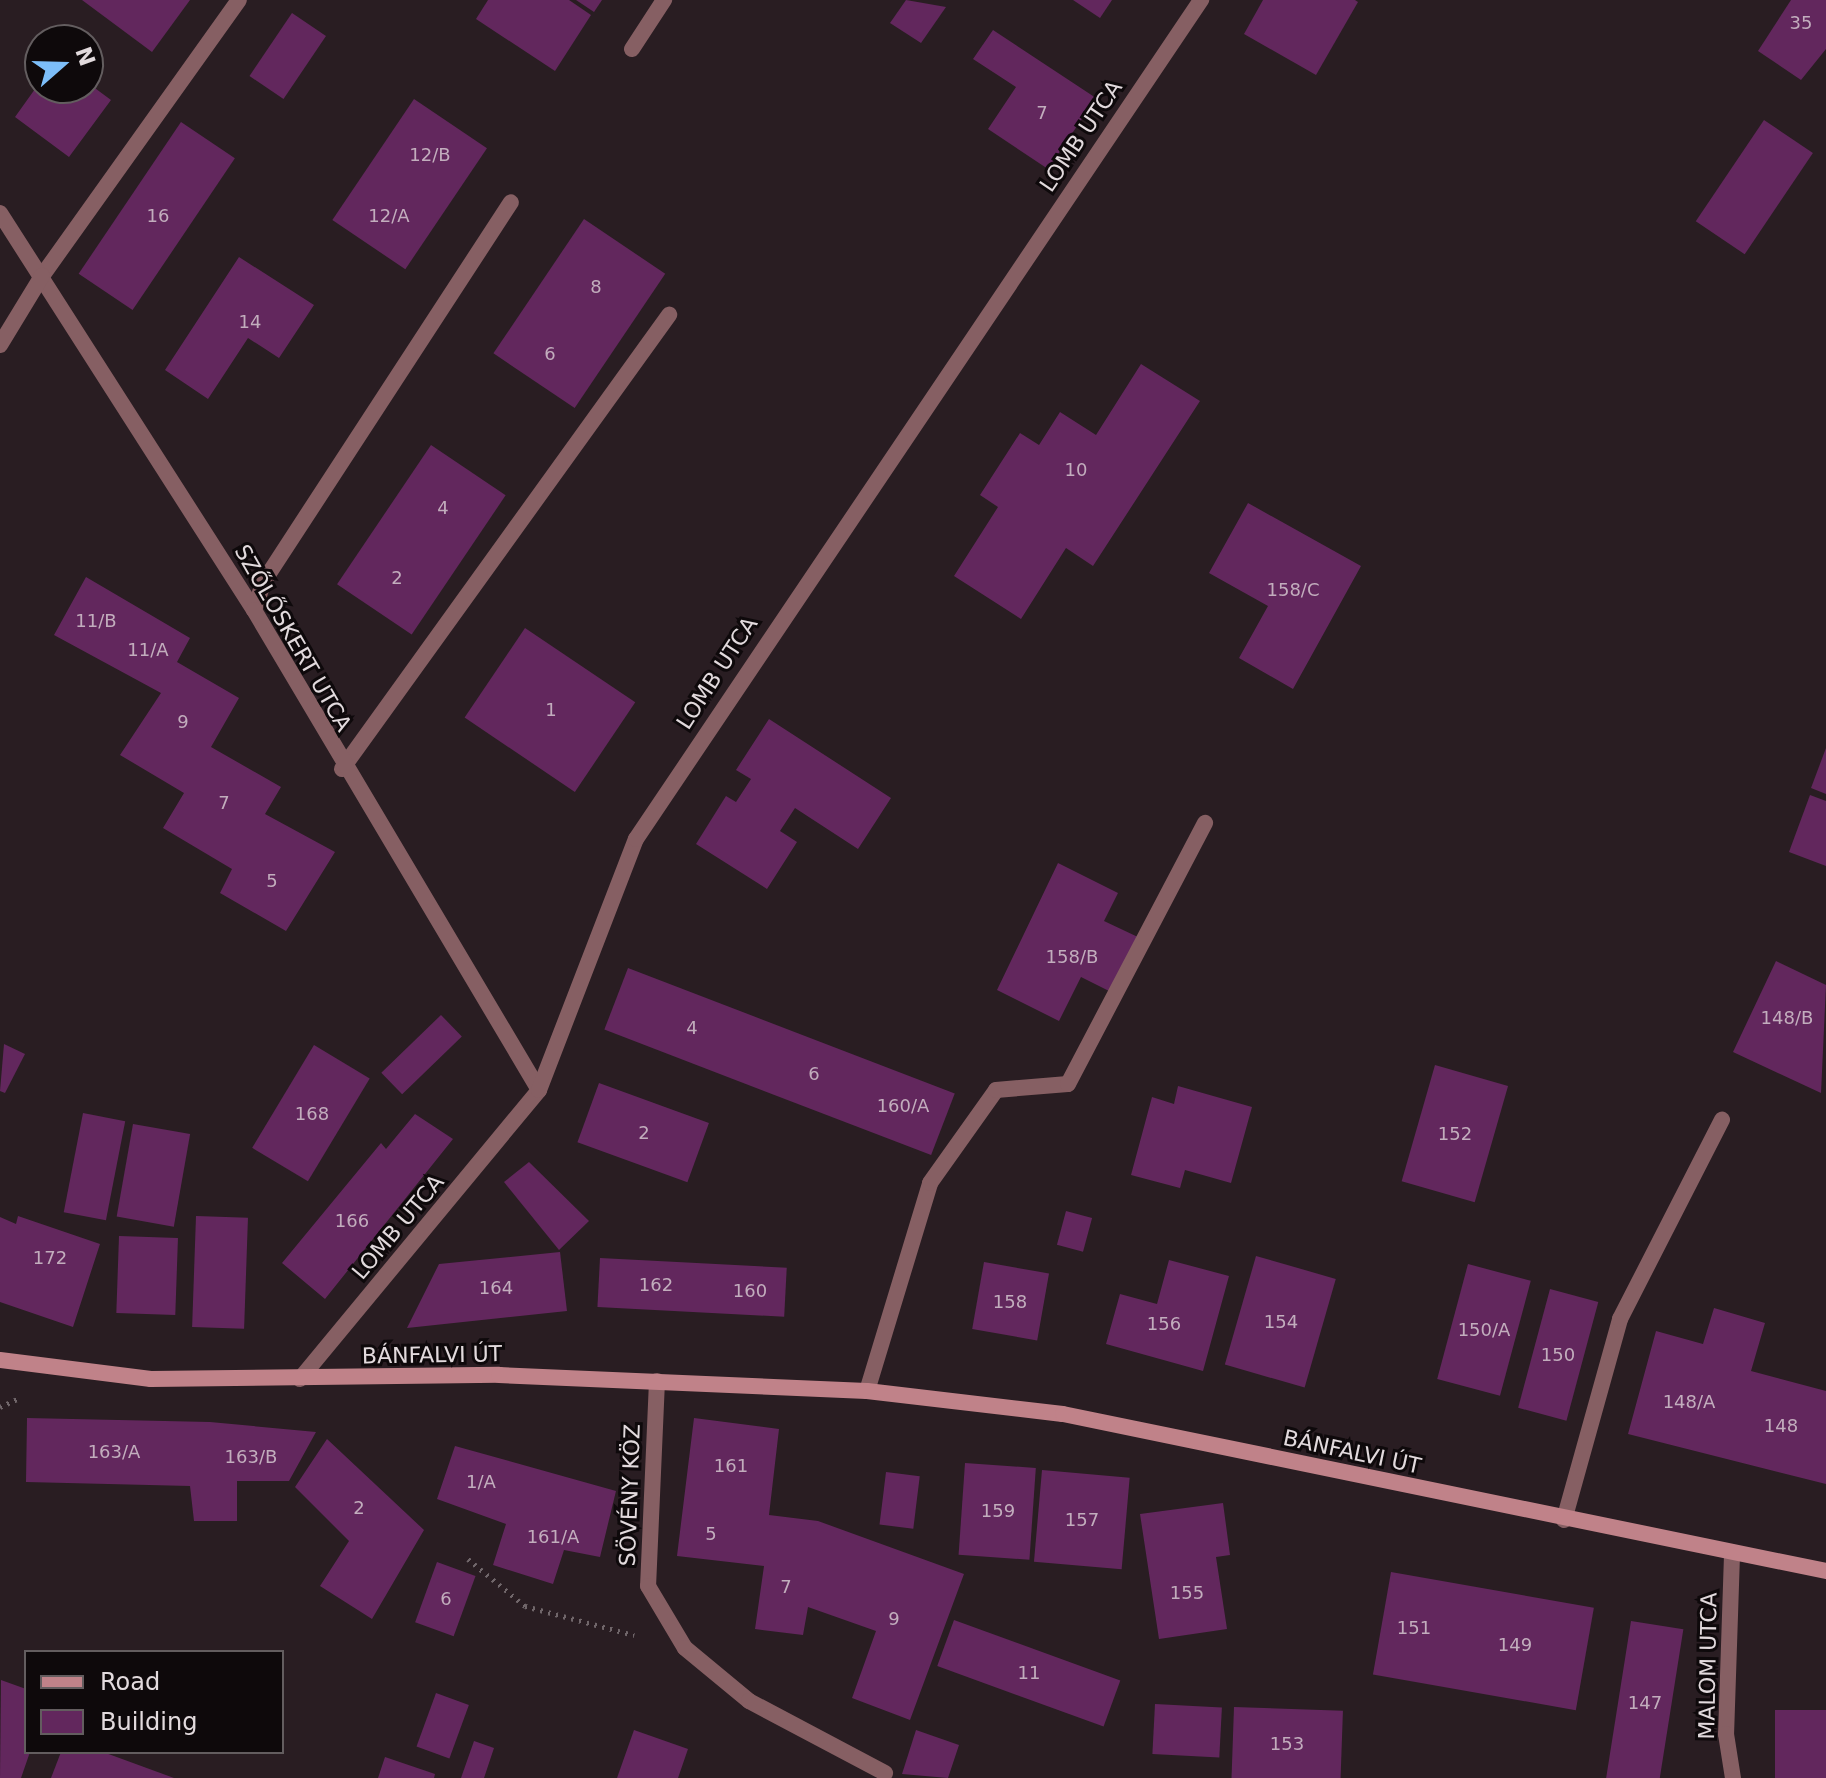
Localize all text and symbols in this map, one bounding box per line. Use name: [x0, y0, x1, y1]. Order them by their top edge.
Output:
house number: 35: [1790, 12, 1812, 34]
north arrow: [24, 24, 104, 104]
text: N: [70, 43, 100, 69]
street label: LOMB UTCA: [1034, 75, 1128, 197]
house number: 7: [1036, 102, 1048, 124]
house number: 12/B: [409, 144, 451, 166]
house number: 16: [147, 205, 169, 227]
house number: 12/A: [368, 205, 410, 227]
house number: 8: [590, 276, 602, 298]
house number: 14: [239, 311, 261, 333]
house number: 6: [544, 343, 556, 365]
house number: 10: [1065, 459, 1087, 481]
house number: 4: [437, 497, 449, 519]
street label: SZŐLŐSKERT UTCA: [229, 540, 357, 736]
house number: 2: [391, 567, 403, 589]
house number: 158/C: [1267, 579, 1319, 601]
house number: 11/B: [75, 610, 117, 632]
street label: LOMB UTCA: [671, 612, 763, 734]
house number: 11/A: [127, 639, 169, 661]
house number: 1: [545, 699, 557, 721]
house number: 9: [177, 711, 189, 733]
house number: 7: [218, 792, 230, 814]
house number: 5: [266, 870, 278, 892]
house number: 158/B: [1046, 946, 1098, 968]
house number: 148/B: [1761, 1007, 1813, 1029]
house number: 4: [686, 1017, 698, 1039]
house number: 6: [808, 1063, 820, 1085]
house number: 160/A: [877, 1095, 929, 1117]
house number: 168: [295, 1103, 329, 1125]
house number: 2: [638, 1122, 650, 1144]
house number: 152: [1438, 1123, 1472, 1145]
street label: LOMB UTCA: [347, 1169, 449, 1285]
house number: 166: [335, 1210, 369, 1232]
house number: 172: [33, 1247, 67, 1269]
house number: 162: [639, 1274, 673, 1296]
house number: 164: [479, 1277, 513, 1299]
house number: 160: [733, 1280, 767, 1302]
house number: 158: [993, 1291, 1027, 1313]
house number: 154: [1264, 1311, 1298, 1333]
house number: 156: [1147, 1313, 1181, 1335]
house number: 150/A: [1458, 1319, 1510, 1341]
street label: BÁNFALVI ÚT: [362, 1341, 502, 1369]
house number: 150: [1541, 1344, 1575, 1366]
house number: 148/A: [1663, 1391, 1715, 1413]
house number: 148: [1764, 1415, 1798, 1437]
street label: SÖVÉNY KÖZ: [614, 1423, 646, 1567]
street label: BÁNFALVI ÚT: [1281, 1425, 1423, 1479]
house number: 163/A: [88, 1441, 140, 1463]
house number: 163/B: [225, 1446, 277, 1468]
house number: 161: [714, 1455, 748, 1477]
house number: 1/A: [466, 1471, 496, 1493]
house number: 2: [353, 1497, 365, 1519]
house number: 159: [981, 1500, 1015, 1522]
house number: 157: [1065, 1509, 1099, 1531]
house number: 5: [705, 1523, 717, 1545]
house number: 161/A: [527, 1526, 579, 1548]
house number: 7: [780, 1576, 792, 1598]
house number: 155: [1170, 1582, 1204, 1604]
house number: 6: [440, 1588, 452, 1610]
street label: MALOM UTCA: [1694, 1592, 1722, 1740]
house number: 9: [888, 1608, 900, 1630]
house number: 151: [1397, 1617, 1431, 1639]
house number: 149: [1498, 1634, 1532, 1656]
legend: [24, 1650, 284, 1754]
house number: 11: [1018, 1662, 1040, 1684]
text: Road: [100, 1668, 160, 1696]
house number: 147: [1628, 1692, 1662, 1714]
text: Building: [100, 1708, 197, 1736]
house number: 153: [1270, 1733, 1304, 1755]

